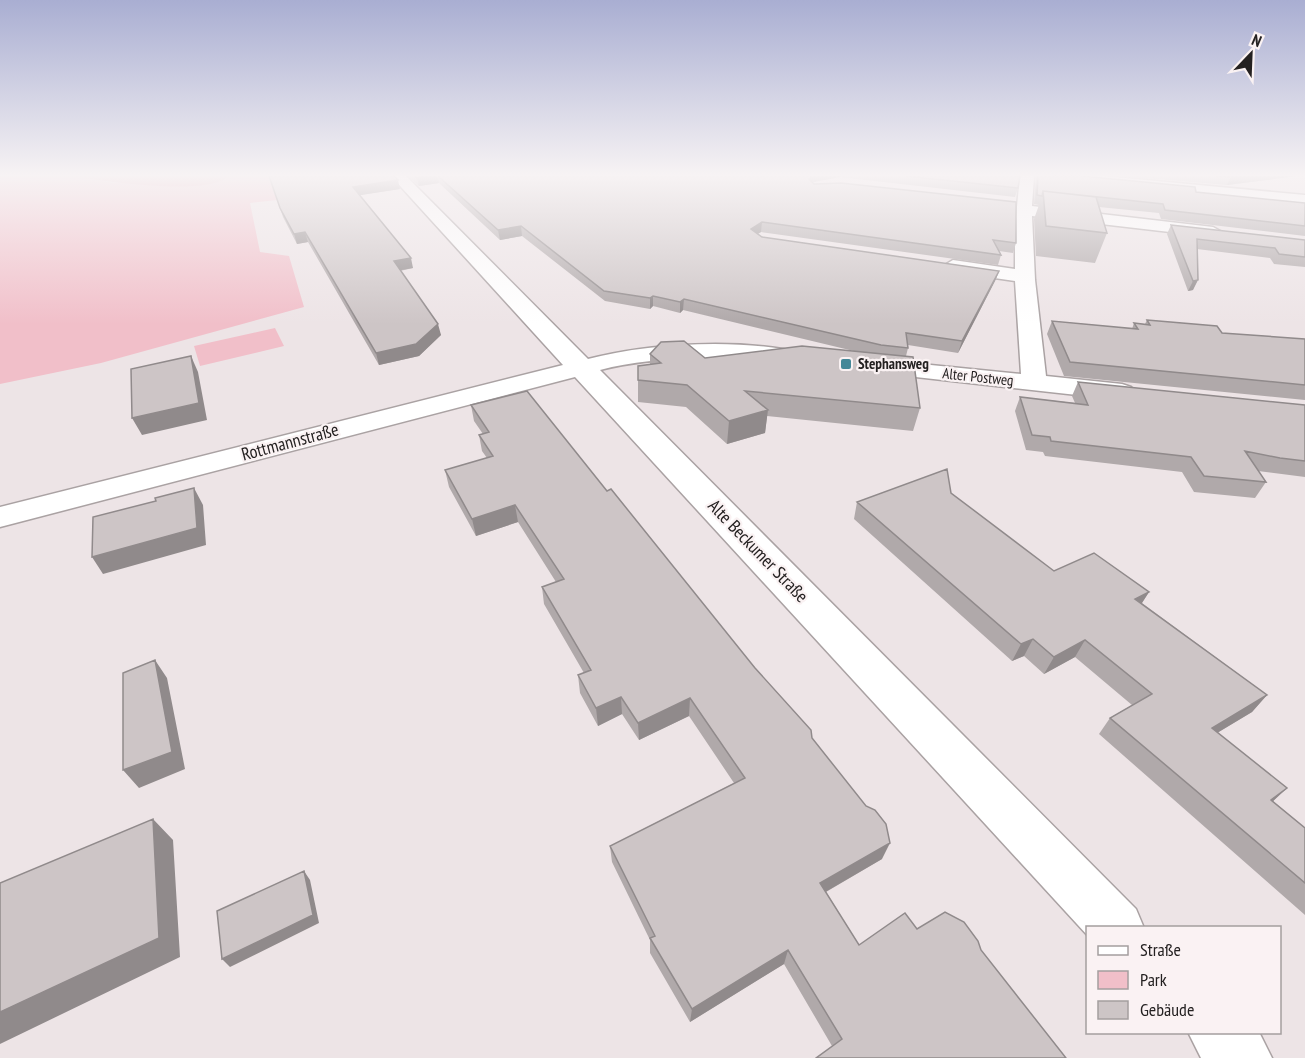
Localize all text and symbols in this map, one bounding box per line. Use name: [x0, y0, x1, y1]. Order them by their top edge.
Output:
north arrow: [1221, 24, 1281, 84]
text: N: [1249, 29, 1265, 51]
place label: Stephansweg: [858, 354, 929, 373]
marker: Stephansweg: [839, 357, 853, 371]
street label: Alter Postweg: [942, 363, 1015, 390]
street label: Rottmannstraße: [239, 418, 341, 466]
street label: Alte Beckumer Straße: [703, 494, 813, 607]
legend: [1086, 926, 1281, 1034]
text: Straße: [1140, 938, 1181, 961]
text: Park: [1140, 968, 1167, 991]
text: Gebäude: [1140, 998, 1194, 1021]

